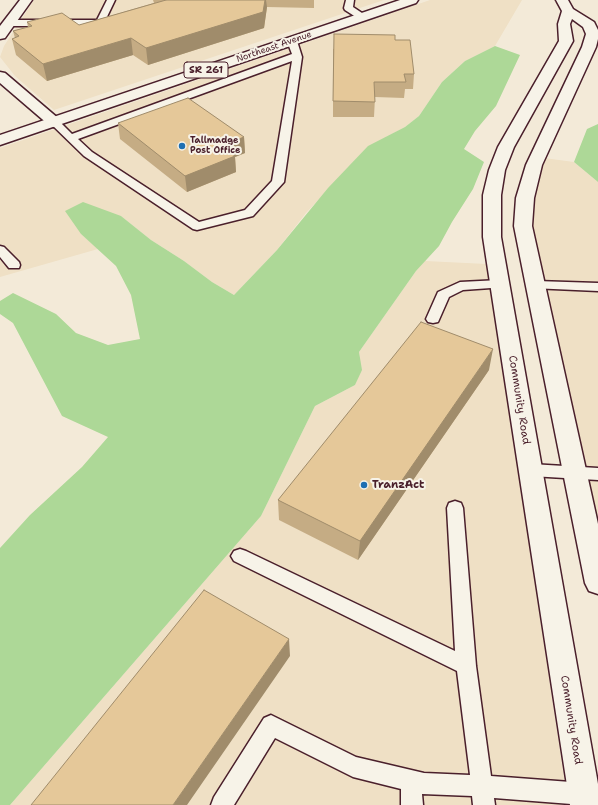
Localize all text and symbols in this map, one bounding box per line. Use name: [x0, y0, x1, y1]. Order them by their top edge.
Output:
street label: Northeast Avenue: [235, 29, 313, 65]
road number: SR 261: [184, 62, 228, 78]
place label: Tallmadge Post Office: [190, 136, 241, 157]
marker: Tallmadge Post Office: [177, 141, 187, 151]
street label: Community Road: [505, 354, 533, 446]
place label: TranzAct: [372, 478, 424, 492]
marker: TranzAct: [359, 480, 369, 490]
street label: Community Road: [557, 674, 585, 766]

